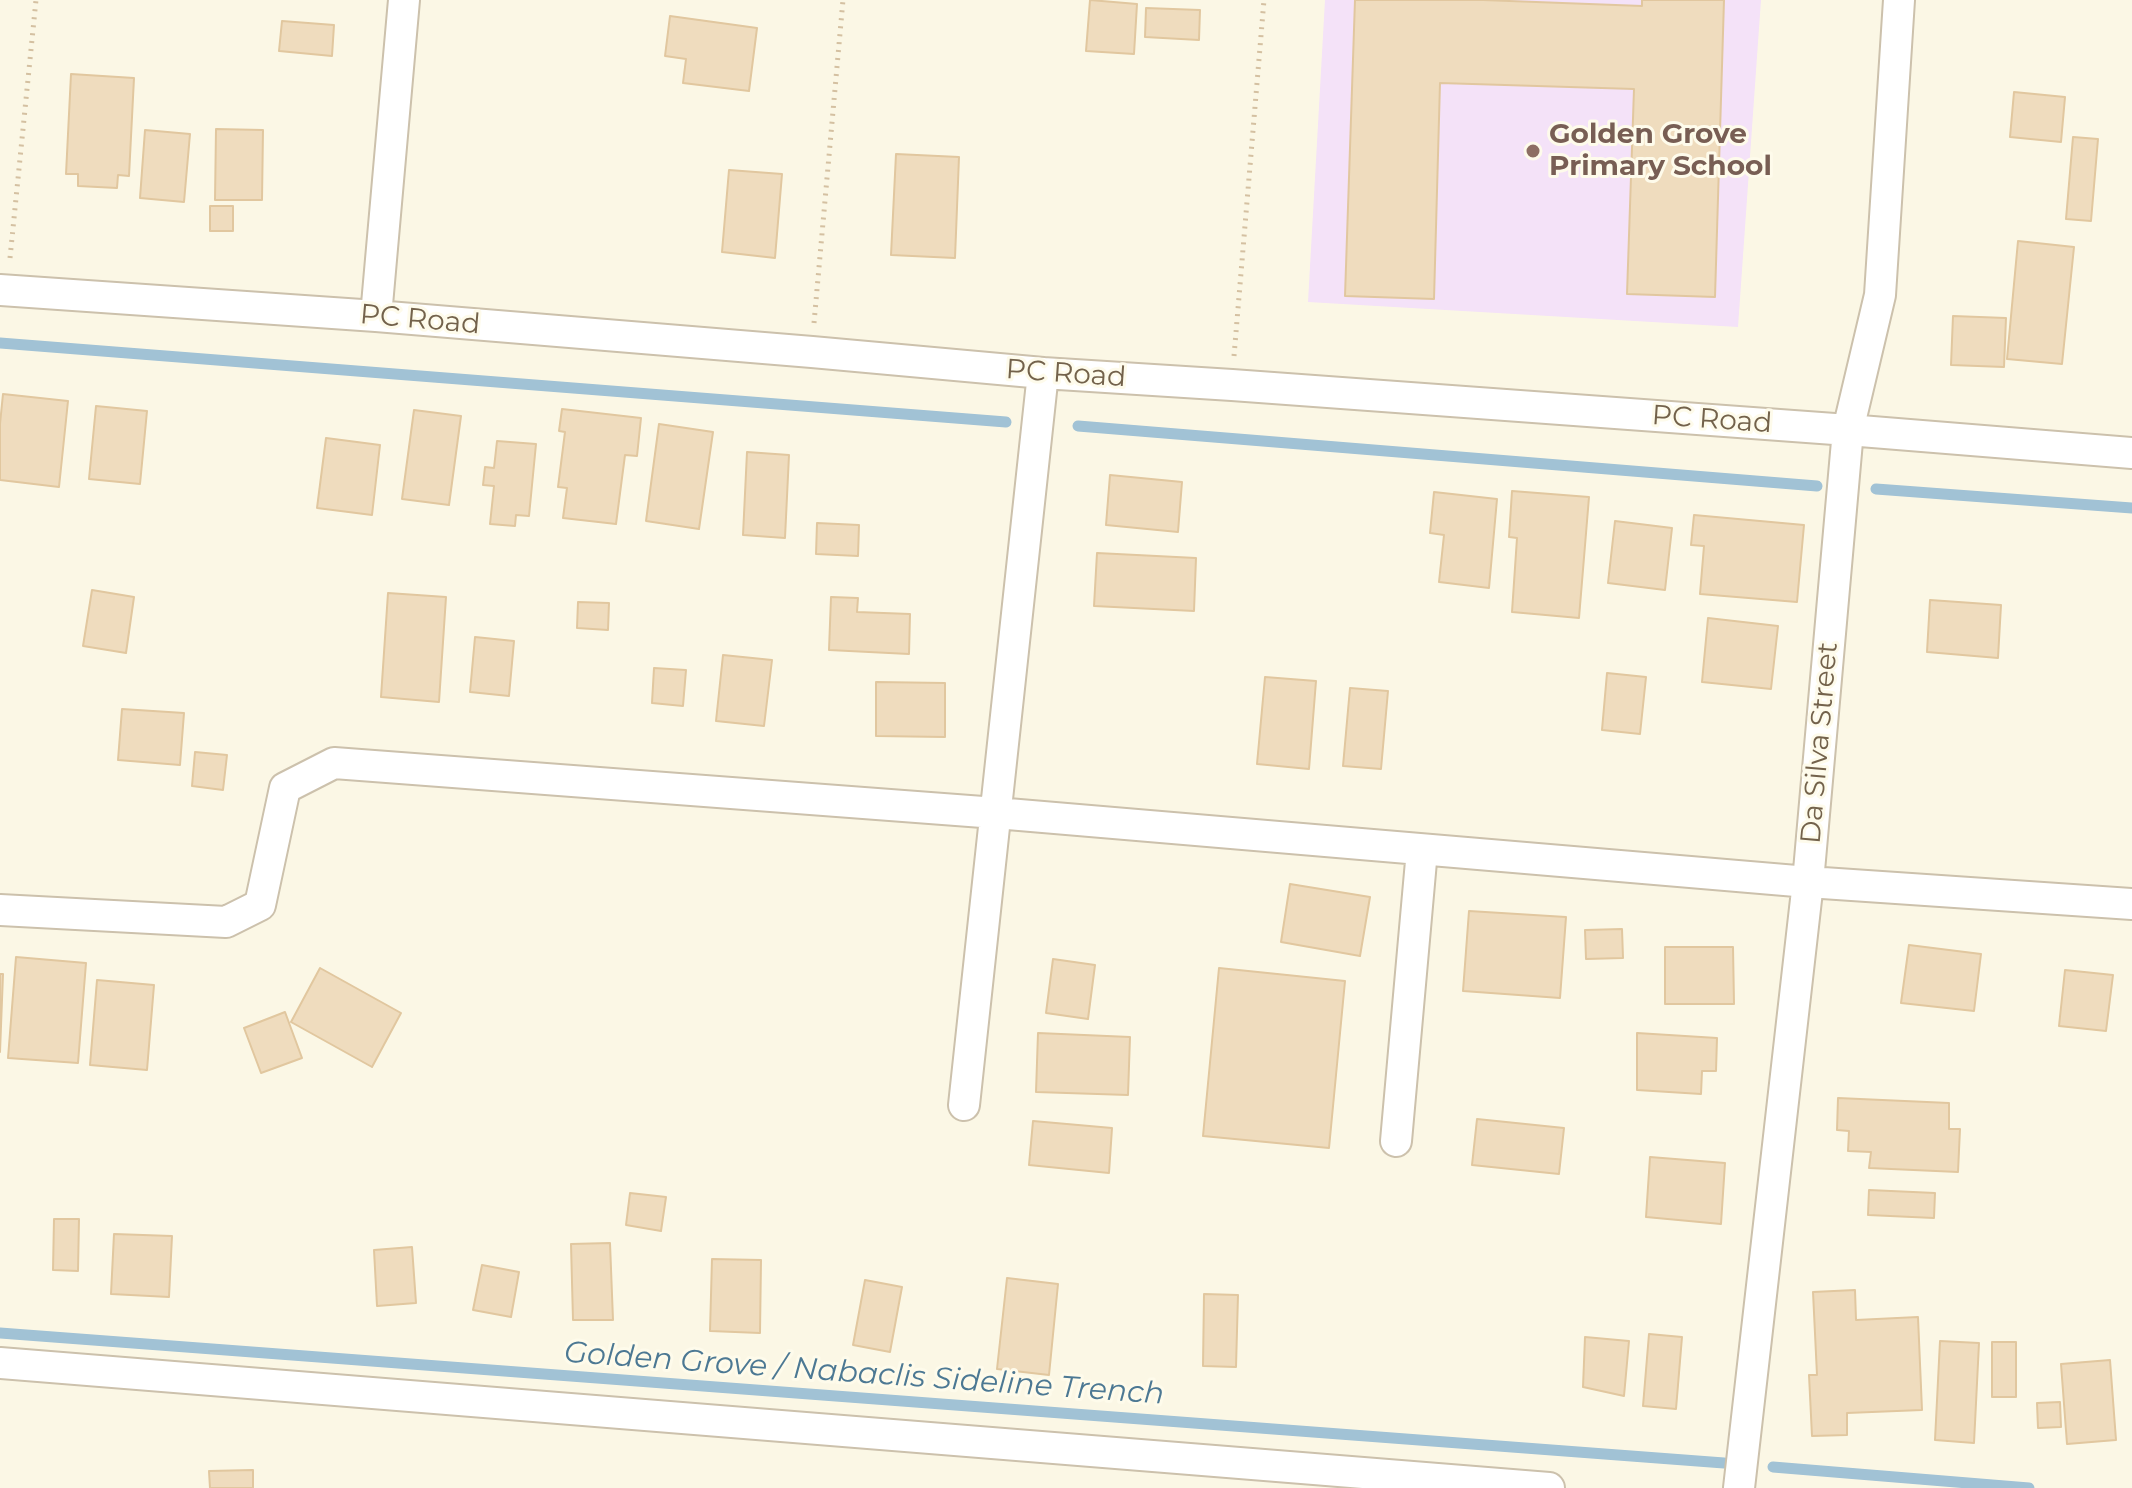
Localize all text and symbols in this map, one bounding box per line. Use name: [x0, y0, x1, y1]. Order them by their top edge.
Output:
place label: Golden Grove Primary School: [1549, 118, 1772, 184]
marker: Golden Grove Primary School: [1524, 142, 1542, 160]
street label: PC Road: [359, 298, 481, 342]
street label: PC Road: [1005, 353, 1127, 395]
street label: PC Road: [1651, 399, 1773, 441]
street label: Da Silva Street: [1794, 641, 1846, 845]
water label: Golden Grove / Nabaclis Sideline Trench: [563, 1335, 1165, 1413]

